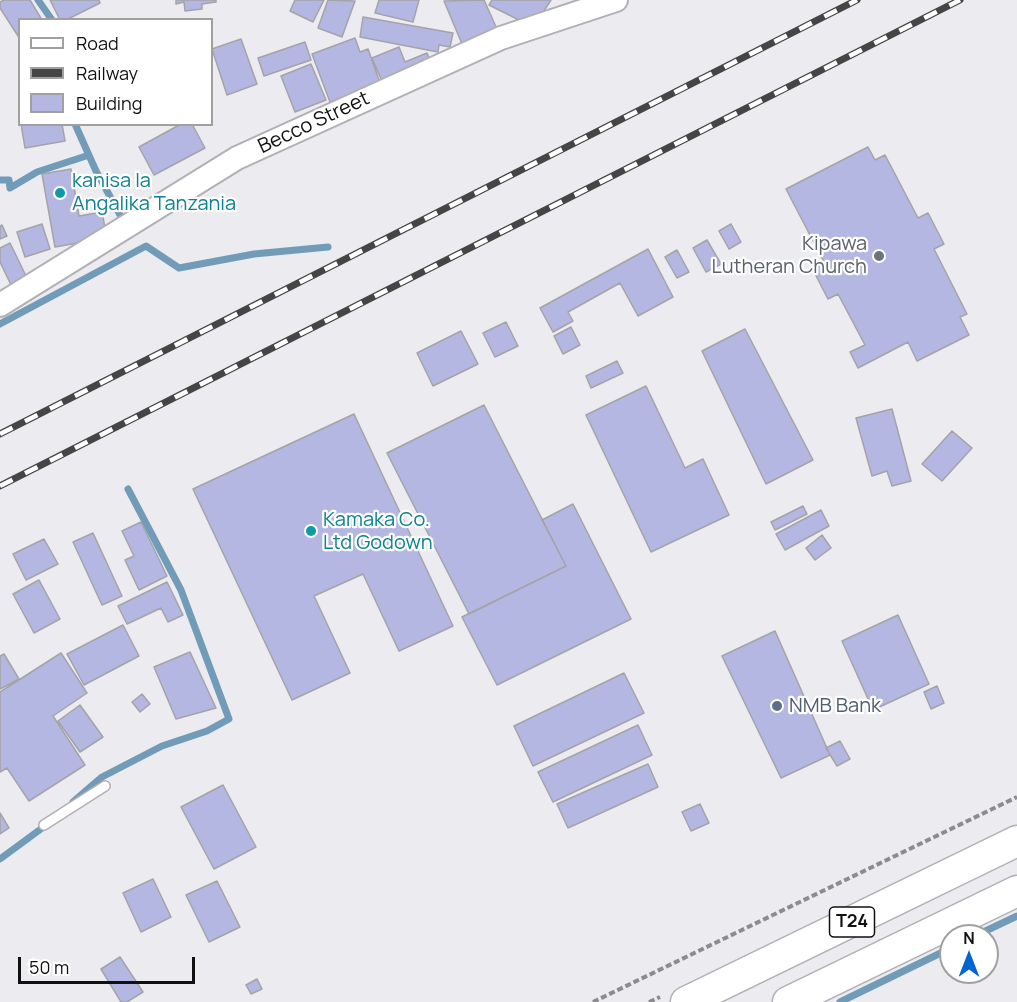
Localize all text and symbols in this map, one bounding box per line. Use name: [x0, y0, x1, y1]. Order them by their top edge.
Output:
legend: [18, 18, 213, 126]
text: Road: [76, 31, 119, 55]
text: Railway: [76, 61, 138, 85]
street label: Becco Street: [255, 87, 373, 159]
text: Building: [76, 91, 142, 115]
place label: kanisa la Angalika Tanzania: [72, 169, 236, 216]
marker: kanisa la Angalika Tanzania: [53, 186, 67, 200]
place label: Kipawa Lutheran Church: [712, 232, 867, 279]
marker: Kipawa Lutheran Church: [872, 249, 886, 263]
place label: Kamaka Co. Ltd Godown: [323, 508, 433, 555]
marker: Kamaka Co. Ltd Godown: [304, 524, 318, 538]
place label: NMB Bank: [789, 694, 881, 718]
marker: NMB Bank: [770, 699, 784, 713]
road number: T24: [830, 907, 874, 937]
north arrow: [939, 924, 999, 984]
text: N: [963, 927, 975, 949]
scale bar: [21, 945, 198, 983]
text: 50 m: [29, 955, 69, 979]

